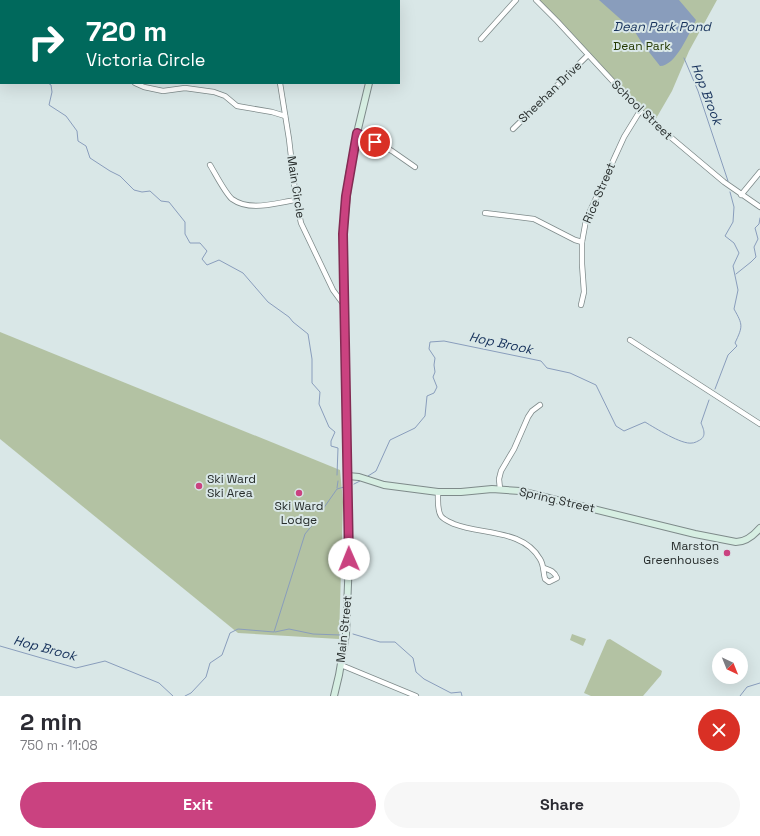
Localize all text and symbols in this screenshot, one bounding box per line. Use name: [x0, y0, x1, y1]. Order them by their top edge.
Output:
text: 720 m: [86, 13, 167, 49]
icon: right: [20, 16, 72, 68]
water label: Dean Park Pond: [613, 18, 712, 35]
park label: Dean Park: [613, 38, 671, 54]
text: Victoria Circle: [86, 48, 205, 71]
street label: Sheehan Drive: [515, 58, 585, 126]
water label: Hop Brook: [687, 61, 727, 129]
street label: School Street: [608, 77, 676, 143]
pin: [358, 125, 392, 159]
icon: arrive: [364, 131, 386, 153]
street label: Main Circle: [283, 155, 309, 219]
street label: Rice Street: [579, 160, 619, 226]
water label: Hop Brook: [468, 328, 536, 358]
place label: Ski Ward Ski Area: [207, 471, 256, 501]
marker: Ski Ward Ski Area: [194, 481, 204, 491]
street label: Spring Street: [518, 484, 596, 516]
marker: Ski Ward Lodge: [294, 488, 304, 498]
place label: Ski Ward Lodge: [274, 498, 324, 528]
position arrow: [328, 538, 370, 580]
place label: Marston Greenhouses: [643, 538, 719, 568]
marker: Marston Greenhouses: [722, 548, 732, 558]
street label: Main Street: [333, 595, 355, 663]
water label: Hop Brook: [12, 631, 80, 665]
north arrow: [712, 648, 748, 684]
map controls: [712, 648, 748, 684]
text: 2 min: [20, 706, 82, 737]
button: close: [698, 709, 740, 751]
text: 750 m · 11:08: [20, 737, 98, 754]
button: Exit: [20, 782, 376, 828]
button: Share: [384, 782, 740, 828]

